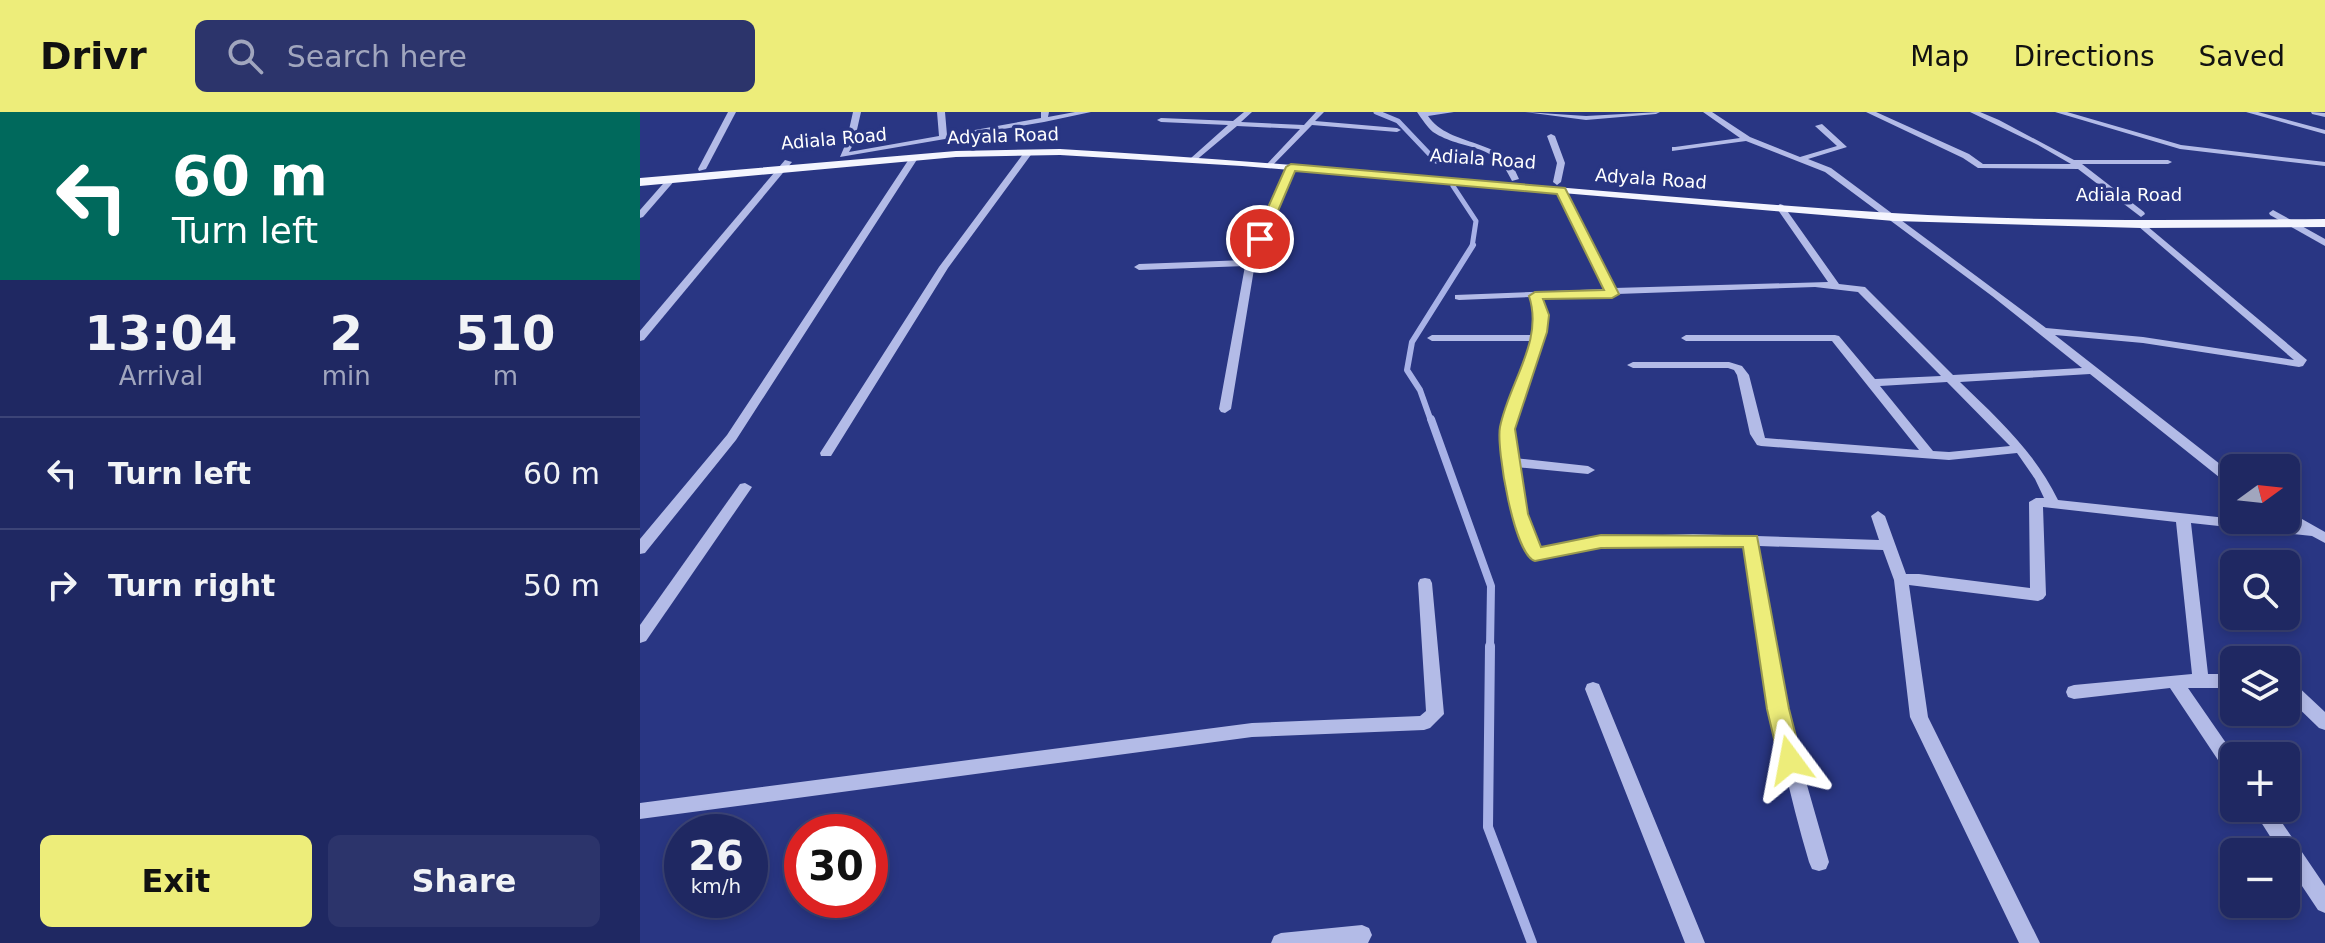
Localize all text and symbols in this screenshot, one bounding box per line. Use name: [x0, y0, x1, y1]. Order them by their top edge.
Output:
search box: [195, 20, 755, 92]
text: Drivr: [40, 34, 147, 78]
icon: search: [223, 34, 267, 78]
text: Search here: [287, 39, 467, 74]
text: Map: [1910, 40, 1969, 73]
text: Directions: [2013, 40, 2154, 73]
text: Saved: [2198, 40, 2285, 73]
street label: Adiala Road: [780, 123, 888, 154]
street label: Adyala Road: [947, 123, 1059, 148]
text: 60 m: [172, 143, 328, 208]
icon: left: [40, 144, 144, 248]
street label: Adiala Road: [1429, 144, 1537, 173]
street label: Adyala Road: [1594, 164, 1708, 193]
street label: Adiala Road: [2076, 184, 2182, 205]
pin: [1226, 205, 1294, 273]
text: Turn left: [172, 210, 318, 251]
icon: arrive: [1238, 217, 1282, 261]
text: 13:04: [84, 305, 237, 361]
text: 2: [330, 305, 363, 361]
text: 510: [455, 305, 555, 361]
text: Arrival: [119, 361, 203, 391]
text: min: [322, 361, 371, 391]
text: m: [493, 361, 518, 391]
icon: left: [40, 451, 84, 495]
north arrow: [2220, 454, 2300, 534]
map controls: [2220, 454, 2300, 918]
text: Turn left: [108, 456, 251, 491]
text: 60 m: [523, 456, 600, 491]
button: search: [2220, 550, 2300, 630]
icon: right: [40, 563, 84, 607]
text: Turn right: [108, 568, 275, 603]
text: 50 m: [523, 568, 600, 603]
button: layers: [2220, 646, 2300, 726]
position arrow: [1748, 718, 1832, 802]
button: +: [2220, 742, 2300, 822]
speed limit sign: 30: [784, 814, 888, 918]
text: 26: [688, 833, 744, 879]
button: Exit: [40, 835, 312, 927]
button: Share: [328, 835, 600, 927]
button: −: [2220, 838, 2300, 918]
text: km/h: [691, 874, 741, 898]

